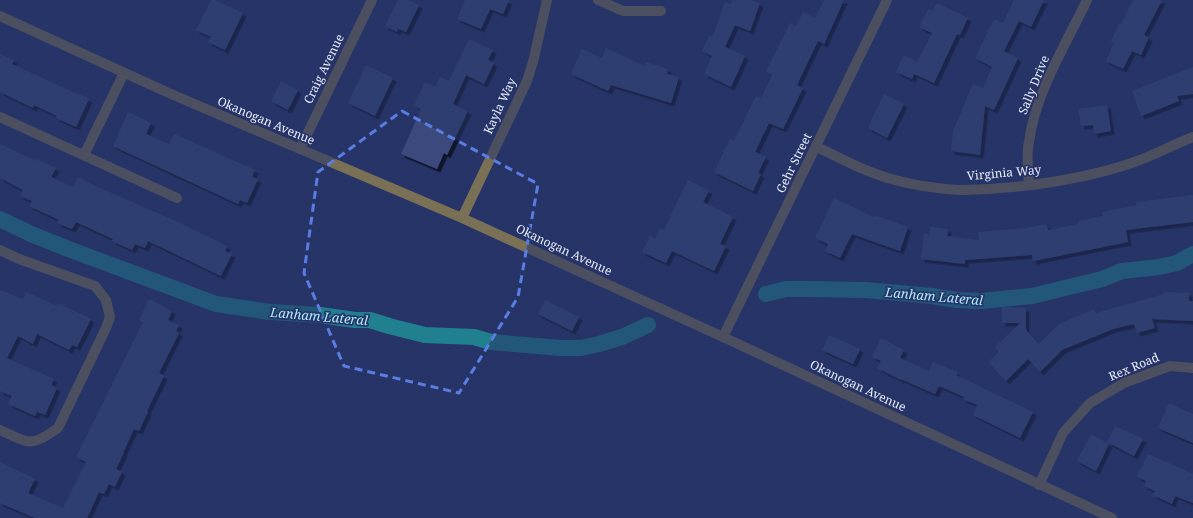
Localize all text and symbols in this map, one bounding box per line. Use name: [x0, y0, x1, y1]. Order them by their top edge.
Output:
street label: Craig Avenue: [299, 31, 348, 107]
street label: Sally Drive: [1014, 53, 1053, 117]
street label: Kayla Way: [479, 75, 520, 137]
street label: Okanogan Avenue: [215, 92, 318, 149]
street label: Gehr Street: [772, 130, 815, 196]
street label: Virginia Way: [966, 161, 1042, 184]
street label: Okanogan Avenue: [513, 220, 615, 279]
water label: Lanham Lateral: [883, 283, 984, 309]
water label: Lanham Lateral: [268, 303, 369, 329]
street label: Rex Road: [1106, 348, 1162, 385]
street label: Okanogan Avenue: [807, 356, 909, 415]

